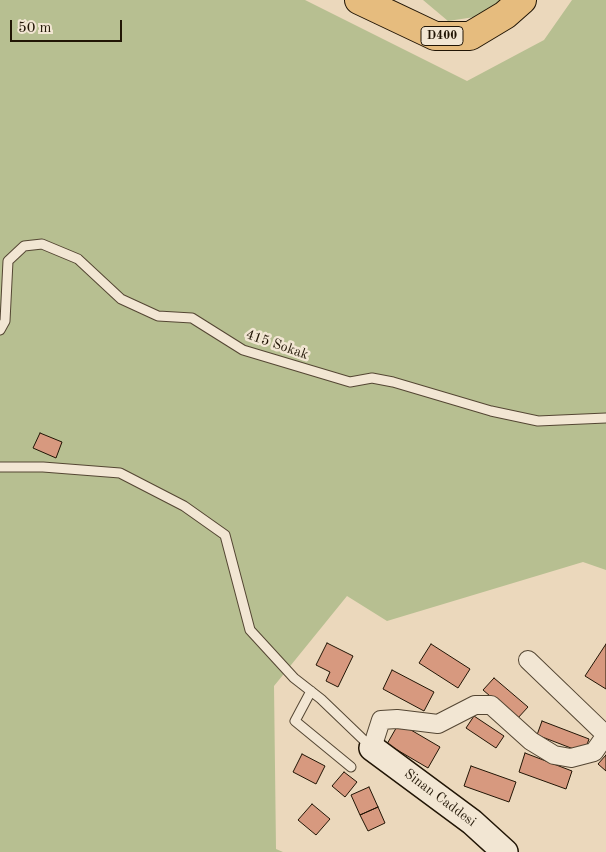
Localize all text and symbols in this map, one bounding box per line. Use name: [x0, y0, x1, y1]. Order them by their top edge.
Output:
scale bar: [12, 10, 125, 42]
text: 50 m: [18, 21, 52, 36]
road number: D400: [421, 27, 463, 46]
street label: 415 Sokak: [243, 326, 311, 364]
street label: Sinan Caddesi: [401, 766, 479, 830]

